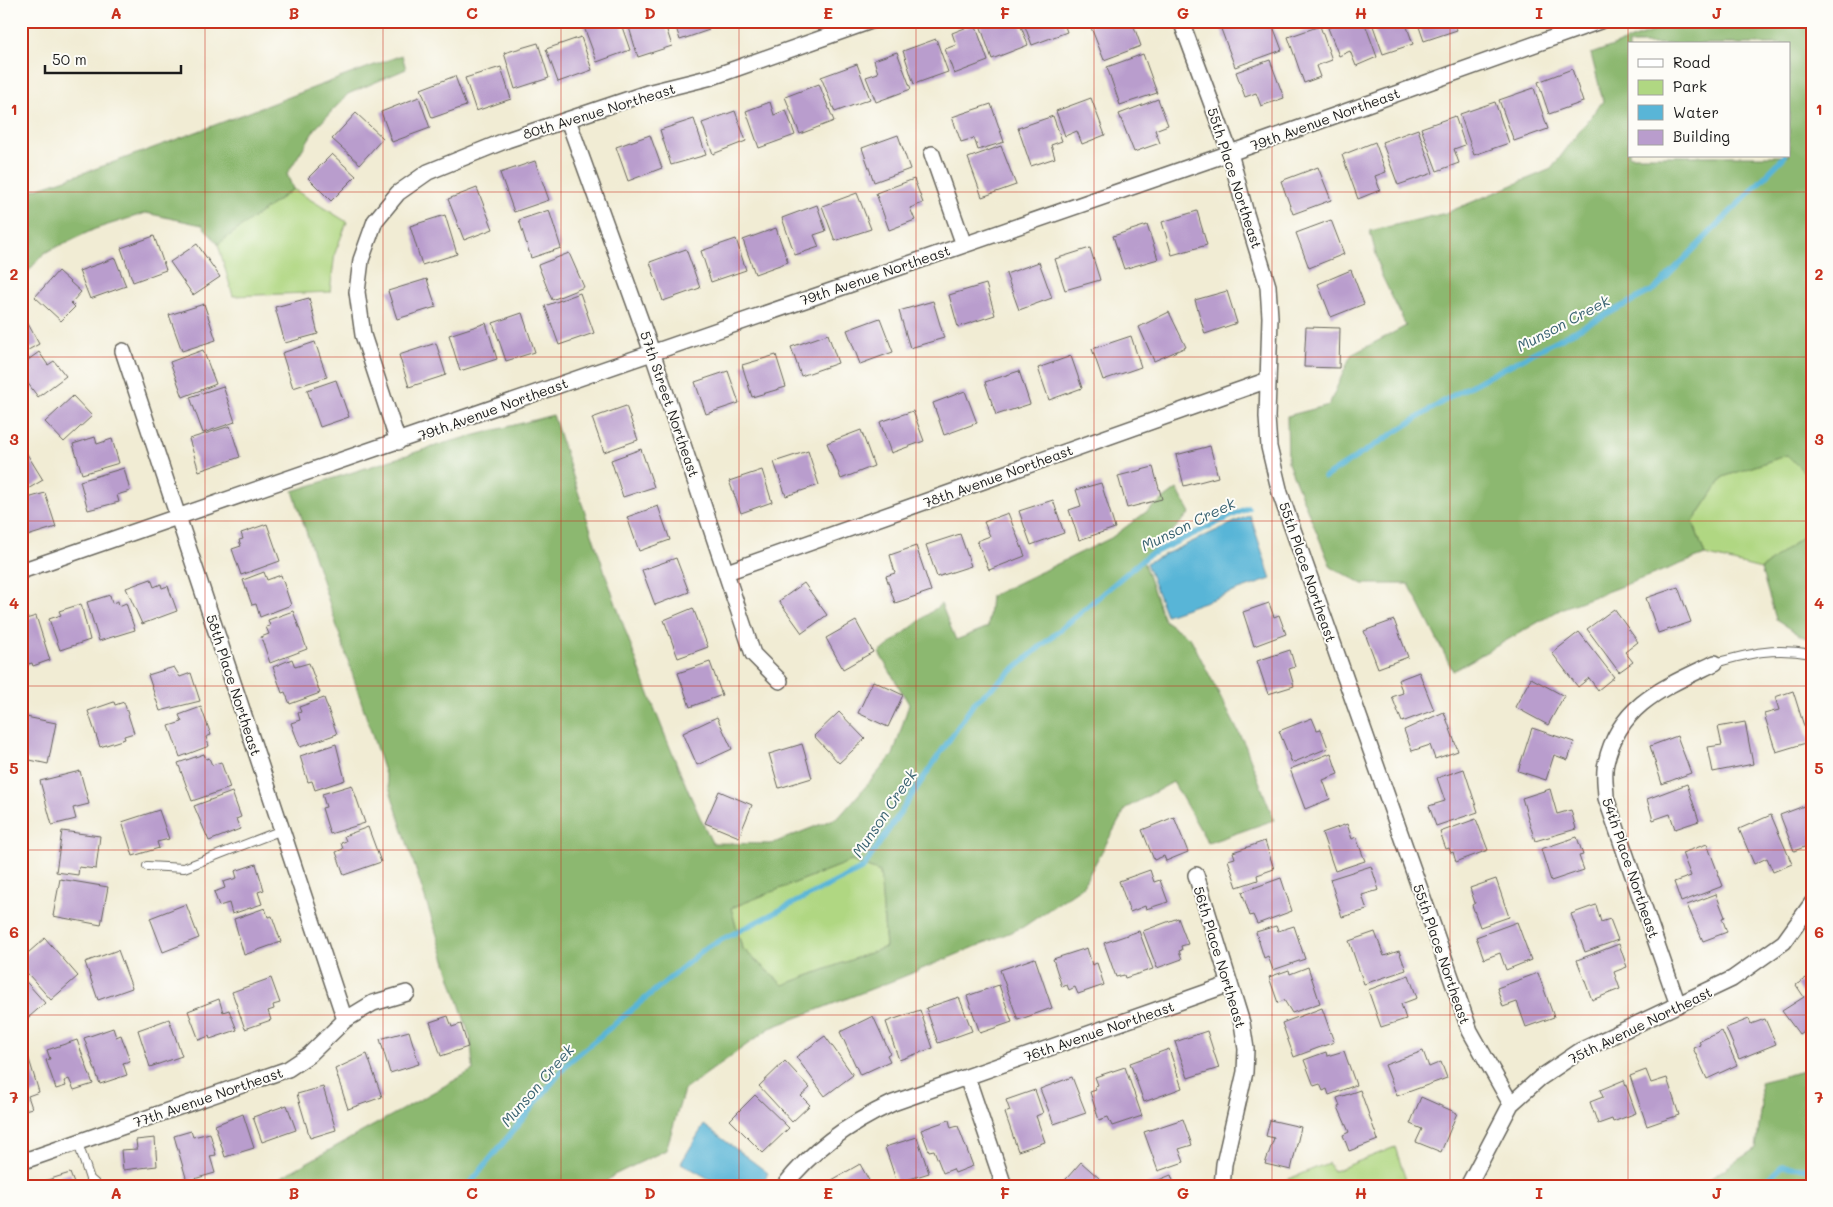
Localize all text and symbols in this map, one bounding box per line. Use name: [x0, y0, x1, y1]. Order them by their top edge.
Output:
text: A: [110, 2, 122, 23]
text: B: [289, 2, 299, 23]
text: C: [466, 2, 478, 23]
text: D: [644, 2, 656, 23]
text: E: [823, 2, 833, 23]
text: F: [1000, 2, 1010, 23]
text: G: [1177, 2, 1189, 23]
text: H: [1355, 2, 1367, 23]
text: I: [1535, 2, 1543, 23]
text: J: [1712, 2, 1722, 23]
scale bar: [45, 42, 181, 74]
legend: [1628, 42, 1790, 158]
text: 50 m: [52, 49, 87, 69]
text: Road: [1673, 52, 1710, 72]
text: Park: [1673, 76, 1707, 96]
street label: 80th Avenue Northeast: [520, 79, 678, 143]
street label: 79th Avenue Northeast: [1248, 83, 1402, 155]
text: 1: [10, 98, 18, 119]
text: 1: [1815, 98, 1823, 119]
text: Water: [1673, 102, 1719, 122]
street label: 55th Place Northeast: [1203, 105, 1267, 251]
text: Building: [1673, 126, 1730, 146]
street label: 79th Avenue Northeast: [797, 240, 953, 310]
text: 2: [10, 263, 19, 284]
text: 2: [1815, 263, 1824, 284]
water label: Munson Creek: [1513, 290, 1614, 356]
street label: 57th Street Northeast: [636, 328, 704, 480]
street label: 79th Avenue Northeast: [416, 373, 570, 445]
text: 3: [9, 428, 19, 449]
text: 3: [1814, 428, 1824, 449]
street label: 78th Avenue Northeast: [921, 440, 1075, 512]
water label: Munson Creek: [1138, 492, 1239, 555]
street label: 55th Place Northeast: [1275, 499, 1341, 645]
text: 4: [9, 592, 19, 613]
text: 4: [1814, 592, 1824, 613]
street label: 58th Place Northeast: [202, 612, 266, 758]
text: 5: [9, 757, 19, 778]
text: 5: [1814, 757, 1824, 778]
water label: Munson Creek: [847, 764, 922, 861]
street label: 54th Place Northeast: [1598, 795, 1664, 941]
street label: 55th Place Northeast: [1409, 881, 1475, 1027]
street label: 56th Place Northeast: [1189, 884, 1251, 1030]
text: 6: [9, 921, 19, 942]
text: 6: [1814, 921, 1824, 942]
street label: 75th Avenue Northeast: [1565, 982, 1715, 1068]
street label: 76th Avenue Northeast: [1021, 996, 1177, 1066]
water label: Munson Creek: [496, 1039, 579, 1130]
street label: 77th Avenue Northeast: [131, 1062, 285, 1132]
text: 7: [10, 1086, 19, 1107]
text: 7: [1815, 1086, 1824, 1107]
text: A: [110, 1182, 122, 1203]
text: B: [289, 1182, 299, 1203]
text: C: [466, 1182, 478, 1203]
text: D: [644, 1182, 656, 1203]
text: E: [823, 1182, 833, 1203]
text: F: [1000, 1182, 1010, 1203]
text: G: [1177, 1182, 1189, 1203]
text: H: [1355, 1182, 1367, 1203]
text: I: [1535, 1182, 1543, 1203]
text: J: [1712, 1182, 1722, 1203]

